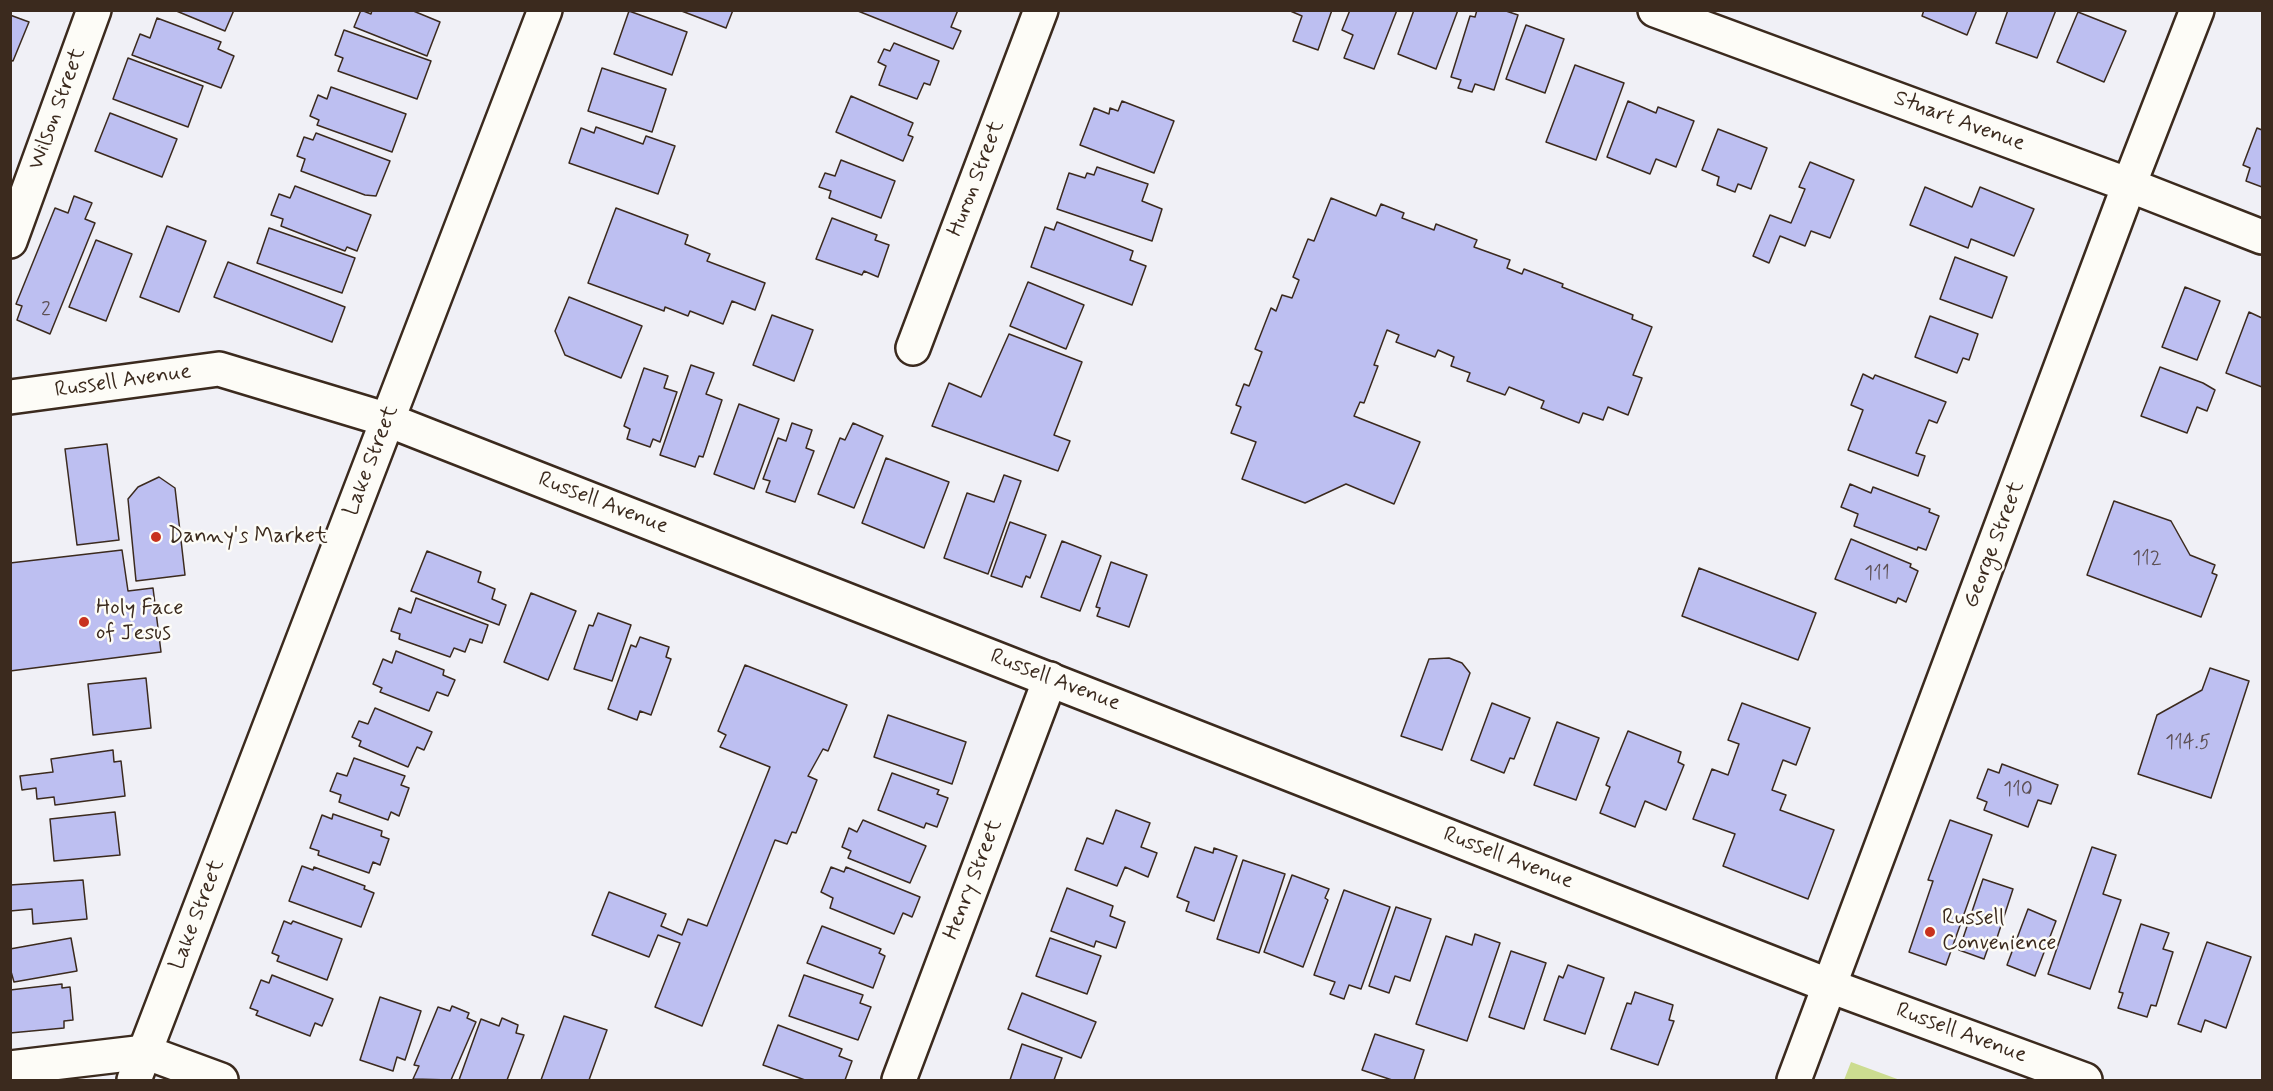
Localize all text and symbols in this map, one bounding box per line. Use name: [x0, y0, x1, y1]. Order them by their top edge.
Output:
street label: Wilson Street: [24, 44, 92, 174]
street label: Stuart Avenue: [1890, 86, 2028, 158]
street label: Huron Street: [943, 117, 1011, 241]
house number: 2: [41, 299, 51, 323]
street label: Russell Avenue: [53, 359, 193, 405]
street label: Lake Street: [339, 402, 405, 520]
street label: Russell Avenue: [534, 467, 672, 541]
street label: George Street: [1959, 478, 2031, 612]
place label: Danny's Market: [168, 524, 328, 550]
marker: Danny's Market: [149, 530, 163, 544]
house number: 112: [2132, 548, 2162, 572]
house number: 111: [1864, 563, 1890, 587]
place label: Holy Face of Jesus: [96, 596, 183, 648]
marker: Holy Face of Jesus: [77, 615, 91, 629]
street label: Russell Avenue: [986, 644, 1124, 718]
house number: 114.5: [2165, 732, 2211, 756]
house number: 110: [2003, 779, 2033, 803]
street label: Henry Street: [939, 816, 1009, 944]
street label: Russell Avenue: [1439, 822, 1577, 896]
street label: Lake Street: [165, 856, 231, 974]
place label: Russell Convenience: [1942, 906, 2057, 957]
marker: Russell Convenience: [1923, 925, 1937, 939]
street label: Russell Avenue: [1892, 998, 2030, 1070]

